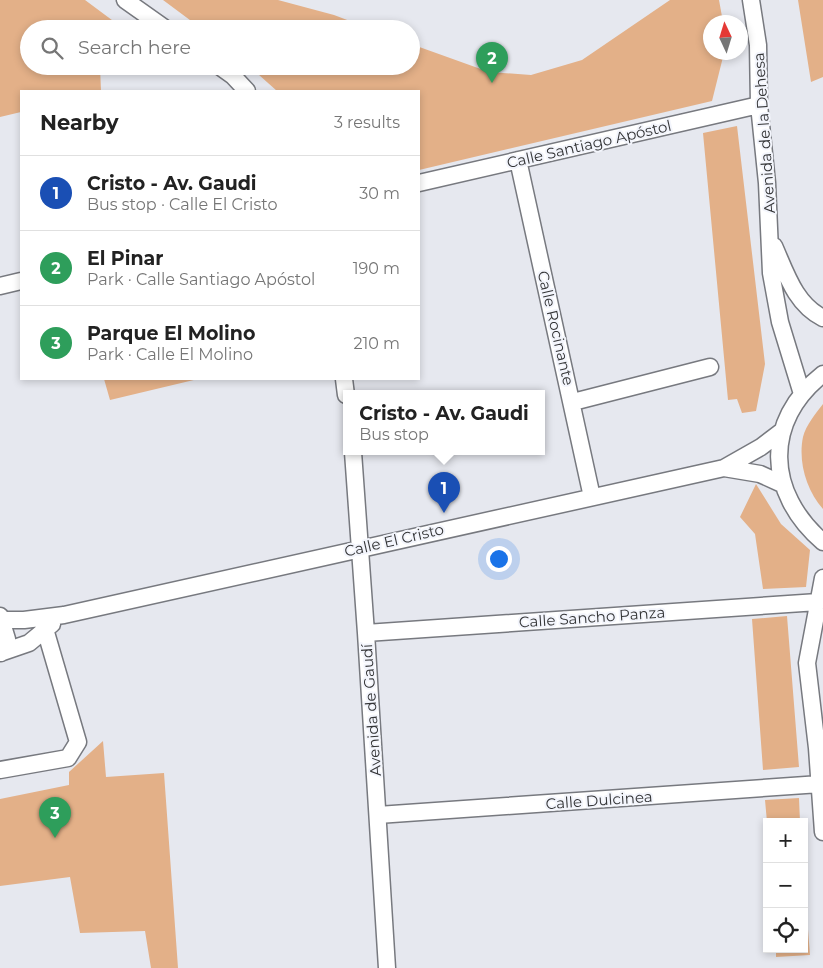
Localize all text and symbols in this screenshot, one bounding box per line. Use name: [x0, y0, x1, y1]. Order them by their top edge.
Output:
north arrow: [703, 15, 748, 60]
search box: [20, 20, 420, 75]
icon: search: [38, 34, 66, 62]
text: Search here: [78, 36, 191, 59]
pin: 2: [476, 42, 508, 83]
street label: Avenida de la Dehesa: [749, 52, 779, 214]
text: Nearby: [40, 110, 119, 135]
text: 3 results: [334, 113, 400, 132]
street label: Calle Santiago Apóstol: [505, 116, 673, 172]
text: Cristo - Av. Gaudi: [87, 172, 257, 195]
text: 1: [53, 184, 59, 203]
text: 30 m: [359, 184, 400, 203]
text: Bus stop · Calle El Cristo: [87, 195, 277, 214]
text: El Pinar: [87, 247, 164, 270]
text: 2: [51, 259, 61, 278]
text: 190 m: [353, 259, 400, 278]
street label: Calle Rocinante: [534, 269, 578, 387]
text: Park · Calle Santiago Apóstol: [87, 270, 315, 289]
text: Parque El Molino: [87, 322, 255, 345]
text: 3: [51, 334, 61, 353]
text: 210 m: [353, 334, 400, 353]
text: Park · Calle El Molino: [87, 345, 253, 364]
popup: [343, 390, 545, 455]
text: Cristo - Av. Gaudi: [359, 402, 529, 425]
text: Bus stop: [359, 425, 429, 444]
pin: 1: [428, 472, 460, 513]
street label: Calle El Cristo: [342, 519, 446, 561]
your location: [486, 546, 512, 572]
street label: Calle Sancho Panza: [518, 602, 666, 632]
street label: Avenida de Gaudí: [357, 642, 385, 777]
street label: Calle Dulcinea: [545, 787, 653, 813]
pin: 3: [39, 797, 71, 838]
map controls: [763, 818, 808, 953]
button: +: [763, 818, 808, 863]
button: −: [763, 863, 808, 908]
button: locate: [763, 908, 808, 953]

